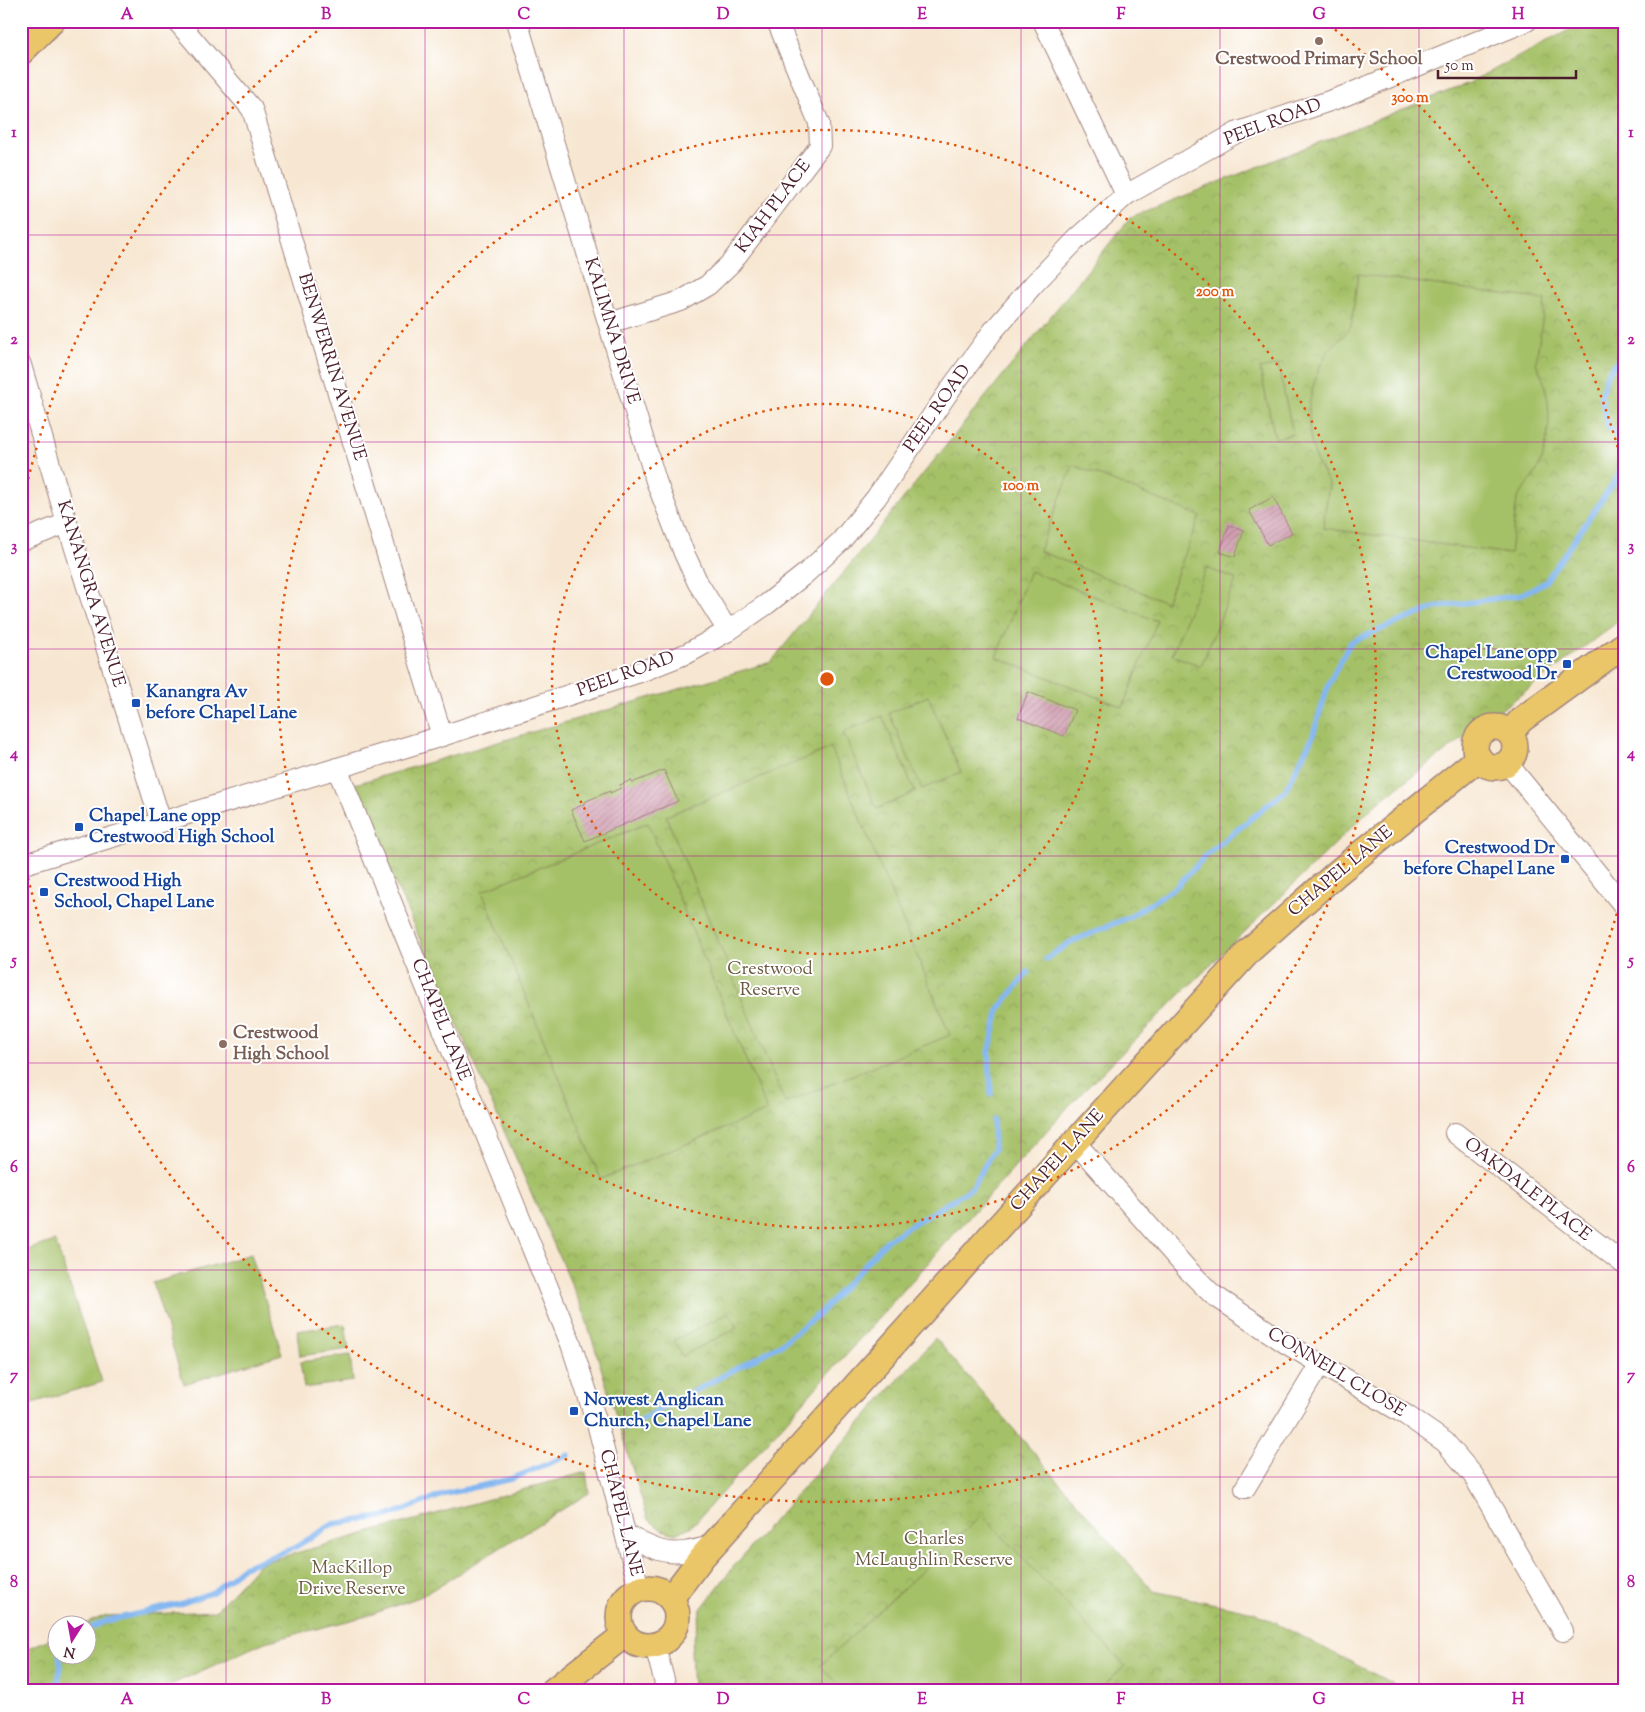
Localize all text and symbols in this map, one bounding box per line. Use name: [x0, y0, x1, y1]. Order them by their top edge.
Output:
text: A: [121, 4, 134, 27]
text: B: [321, 4, 331, 27]
text: C: [518, 4, 531, 27]
text: D: [717, 4, 730, 27]
text: E: [917, 4, 927, 27]
text: F: [1117, 4, 1126, 27]
text: G: [1312, 4, 1326, 27]
text: H: [1512, 4, 1525, 27]
marker: Crestwood Primary School: [1313, 35, 1325, 47]
place label: Crestwood Primary School: [1215, 47, 1424, 73]
scale bar: [1438, 48, 1575, 80]
text: 50 m: [1444, 56, 1474, 77]
text: 300 m: [1391, 88, 1429, 109]
street label: PEEL ROAD: [1221, 93, 1325, 153]
text: 1: [11, 122, 17, 145]
text: 1: [1628, 122, 1634, 145]
street label: KIAH PLACE: [730, 154, 818, 259]
street label: KALIMNA DRIVE: [576, 255, 646, 408]
street label: BENWERRIN AVENUE: [290, 270, 372, 464]
text: 200 m: [1196, 282, 1235, 303]
text: 2: [10, 329, 18, 352]
text: 2: [1627, 329, 1635, 352]
street label: PEEL ROAD: [898, 360, 978, 458]
text: 100 m: [1003, 476, 1040, 497]
street label: KANANGRA AVENUE: [49, 497, 131, 691]
text: 3: [11, 536, 18, 559]
text: 3: [1628, 536, 1635, 559]
place label: Chapel Lane opp Crestwood Dr: [1425, 641, 1557, 688]
street label: PEEL ROAD: [573, 645, 679, 705]
marker: Chapel Lane opp Crestwood Dr: [1561, 658, 1573, 670]
centre of rings: [818, 670, 836, 688]
place label: Kanangra Av before Chapel Lane: [145, 680, 298, 727]
marker: Kanangra Av before Chapel Lane: [130, 697, 142, 709]
text: 4: [9, 743, 18, 766]
text: 4: [1626, 743, 1635, 766]
place label: Chapel Lane opp Crestwood High School: [89, 804, 275, 851]
street label: CHAPEL LANE: [1283, 820, 1399, 924]
marker: Chapel Lane opp Crestwood High School: [73, 821, 85, 833]
place label: Crestwood Dr before Chapel Lane: [1403, 836, 1556, 883]
marker: Crestwood Dr before Chapel Lane: [1559, 853, 1571, 865]
place label: Crestwood High School, Chapel Lane: [54, 869, 215, 916]
marker: Crestwood High School, Chapel Lane: [38, 886, 50, 898]
text: 5: [9, 950, 17, 973]
text: 5: [1626, 950, 1634, 973]
street label: CHAPEL LANE: [404, 955, 476, 1085]
park label: Crestwood Reserve: [727, 957, 813, 1004]
place label: Crestwood High School: [233, 1021, 330, 1068]
marker: Crestwood High School: [217, 1038, 229, 1050]
street label: CHAPEL LANE: [1005, 1104, 1111, 1218]
street label: OAKDALE PLACE: [1458, 1132, 1596, 1248]
text: 6: [10, 1157, 18, 1180]
text: 6: [1627, 1157, 1635, 1180]
street label: CONNELL CLOSE: [1262, 1321, 1410, 1425]
text: 7: [10, 1365, 19, 1388]
text: 7: [1627, 1365, 1636, 1388]
place label: Norwest Anglican Church, Chapel Lane: [584, 1388, 752, 1435]
marker: Norwest Anglican Church, Chapel Lane: [568, 1405, 580, 1417]
street label: CHAPEL LANE: [592, 1447, 648, 1579]
park label: Charles McLaughlin Reserve: [855, 1527, 1013, 1574]
park label: MacKillop Drive Reserve: [298, 1556, 406, 1603]
text: 8: [10, 1572, 18, 1595]
text: 8: [1627, 1572, 1635, 1595]
north arrow: [48, 1614, 98, 1664]
text: N: [63, 1640, 77, 1662]
text: A: [121, 1689, 134, 1712]
text: B: [321, 1689, 331, 1712]
text: C: [518, 1689, 531, 1712]
text: D: [717, 1689, 730, 1712]
text: E: [917, 1689, 927, 1712]
text: F: [1117, 1689, 1126, 1712]
text: G: [1312, 1689, 1326, 1712]
text: H: [1512, 1689, 1525, 1712]

